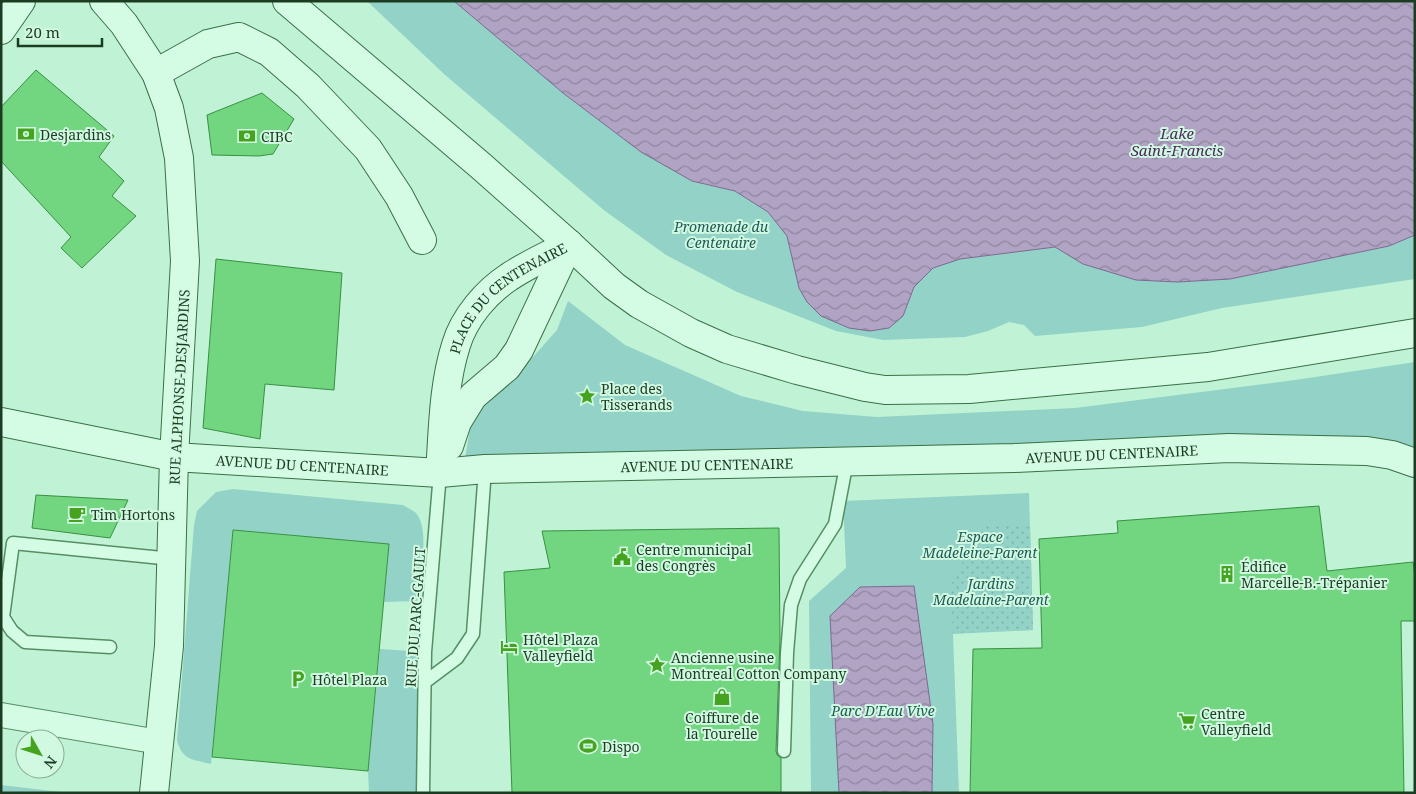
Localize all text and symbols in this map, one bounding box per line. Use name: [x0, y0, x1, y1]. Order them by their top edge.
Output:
scale bar: [18, 15, 101, 47]
text: 20 m: [25, 22, 60, 42]
water label: Lake Saint-Francis: [1131, 123, 1223, 160]
bank icon: Desjardins: [16, 124, 36, 144]
place label: Desjardins: [40, 125, 111, 144]
bank icon: CIBC: [237, 126, 257, 146]
place label: CIBC: [261, 127, 293, 146]
park label: Promenade du Centenaire: [673, 217, 769, 252]
street label: PLACE DU CENTENAIRE: [444, 238, 570, 356]
street label: RUE ALPHONSE-DESJARDINS: [164, 289, 194, 485]
place label: Place des Tisserands: [601, 379, 672, 414]
place icon: Place des Tisserands: [577, 386, 597, 406]
street label: AVENUE DU CENTENAIRE: [1025, 440, 1199, 467]
street label: AVENUE DU CENTENAIRE: [215, 450, 389, 479]
street label: AVENUE DU CENTENAIRE: [620, 453, 794, 476]
cafe icon: Tim Hortons: [67, 504, 87, 524]
place label: Tim Hortons: [91, 505, 175, 524]
park label: Espace Madeleine-Parent: [922, 527, 1038, 562]
place label: Centre municipal des Congrès: [636, 540, 752, 575]
street label: RUE DU PARC-GAULT: [401, 546, 429, 688]
public building icon: Centre municipal des Congrès: [612, 547, 632, 567]
place label: Édifice Marcelle-B.-Trépanier: [1241, 557, 1388, 592]
building icon: Édifice Marcelle-B.-Trépanier: [1217, 564, 1237, 584]
park label: Jardins Madelaine-Parent: [932, 574, 1050, 609]
place label: Hôtel Plaza Valleyfield: [523, 630, 598, 665]
hotel icon: Hôtel Plaza Valleyfield: [499, 637, 519, 657]
place label: Ancienne usine Montreal Cotton Company: [671, 648, 847, 683]
place icon: Ancienne usine Montreal Cotton Company: [647, 655, 667, 675]
parking icon: Hôtel Plaza: [288, 669, 308, 689]
place label: Hôtel Plaza: [312, 670, 387, 689]
shop icon: Coiffure de la Tourelle: [712, 687, 732, 707]
park label: Parc D'Eau Vive: [830, 701, 935, 720]
place label: Centre Valleyfield: [1201, 704, 1272, 739]
place label: Coiffure de la Tourelle: [685, 708, 759, 743]
supermarket icon: Centre Valleyfield: [1177, 711, 1197, 731]
north arrow: [15, 729, 65, 779]
sports icon: Dispo: [578, 736, 598, 756]
place label: Dispo: [602, 737, 640, 756]
text: N: [40, 752, 61, 773]

